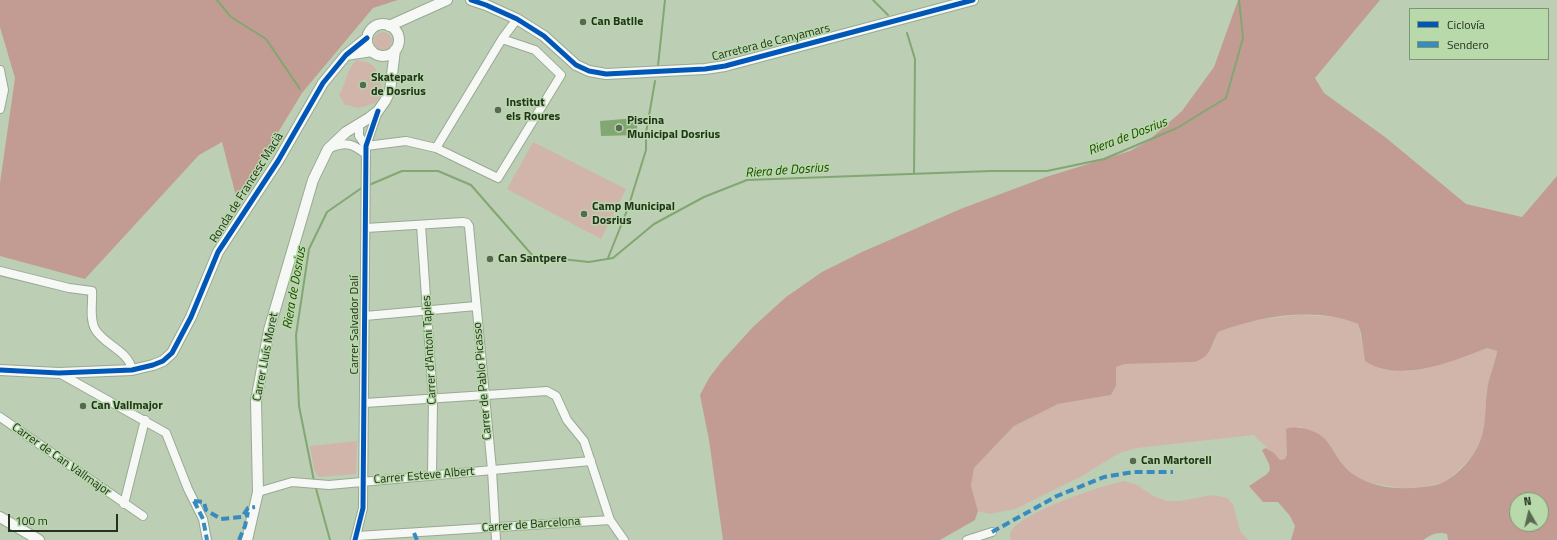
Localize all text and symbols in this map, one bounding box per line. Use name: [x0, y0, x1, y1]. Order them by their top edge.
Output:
legend: [1409, 8, 1549, 60]
place label: Can Batlle: [591, 15, 643, 29]
text: Ciclovía: [1447, 15, 1485, 34]
marker: Can Batlle: [578, 17, 588, 27]
street label: Carretera de Canyamars: [710, 21, 832, 65]
text: Sendero: [1447, 35, 1489, 54]
place label: Skatepark de Dosrius: [371, 71, 426, 99]
marker: Skatepark de Dosrius: [358, 80, 368, 90]
place label: Institut els Roures: [506, 96, 560, 124]
marker: Institut els Roures: [493, 105, 503, 115]
place label: Piscina Municipal Dosrius: [627, 114, 720, 142]
water label: Riera de Dosrius: [1086, 115, 1170, 159]
marker: Piscina Municipal Dosrius: [614, 123, 624, 133]
street label: Ronda de Francesc Macià: [207, 130, 287, 246]
water label: Riera de Dosrius: [745, 160, 829, 182]
place label: Camp Municipal Dosrius: [592, 200, 675, 228]
marker: Camp Municipal Dosrius: [579, 209, 589, 219]
water label: Riera de Dosrius: [280, 246, 310, 330]
place label: Can Santpere: [498, 252, 567, 266]
marker: Can Santpere: [485, 254, 495, 264]
street label: Carrer Salvador Dalí: [348, 275, 362, 375]
street label: Carrer d'Antoni Tapies: [420, 295, 440, 405]
street label: Carrer Lluís Moret: [250, 311, 282, 403]
street label: Carrer de Pablo Picasso: [471, 321, 495, 441]
place label: Can Vallmajor: [91, 399, 163, 413]
marker: Can Vallmajor: [78, 401, 88, 411]
street label: Carrer de Can Vallmajor: [9, 420, 113, 500]
place label: Can Martorell: [1141, 454, 1212, 468]
marker: Can Martorell: [1128, 456, 1138, 466]
street label: Carrer Esteve Albert: [373, 464, 475, 488]
north arrow: [1509, 492, 1549, 532]
text: N: [1523, 493, 1532, 510]
scale bar: [10, 506, 120, 532]
text: 100 m: [15, 511, 48, 530]
street label: Carrer de Barcelona: [481, 514, 581, 536]

